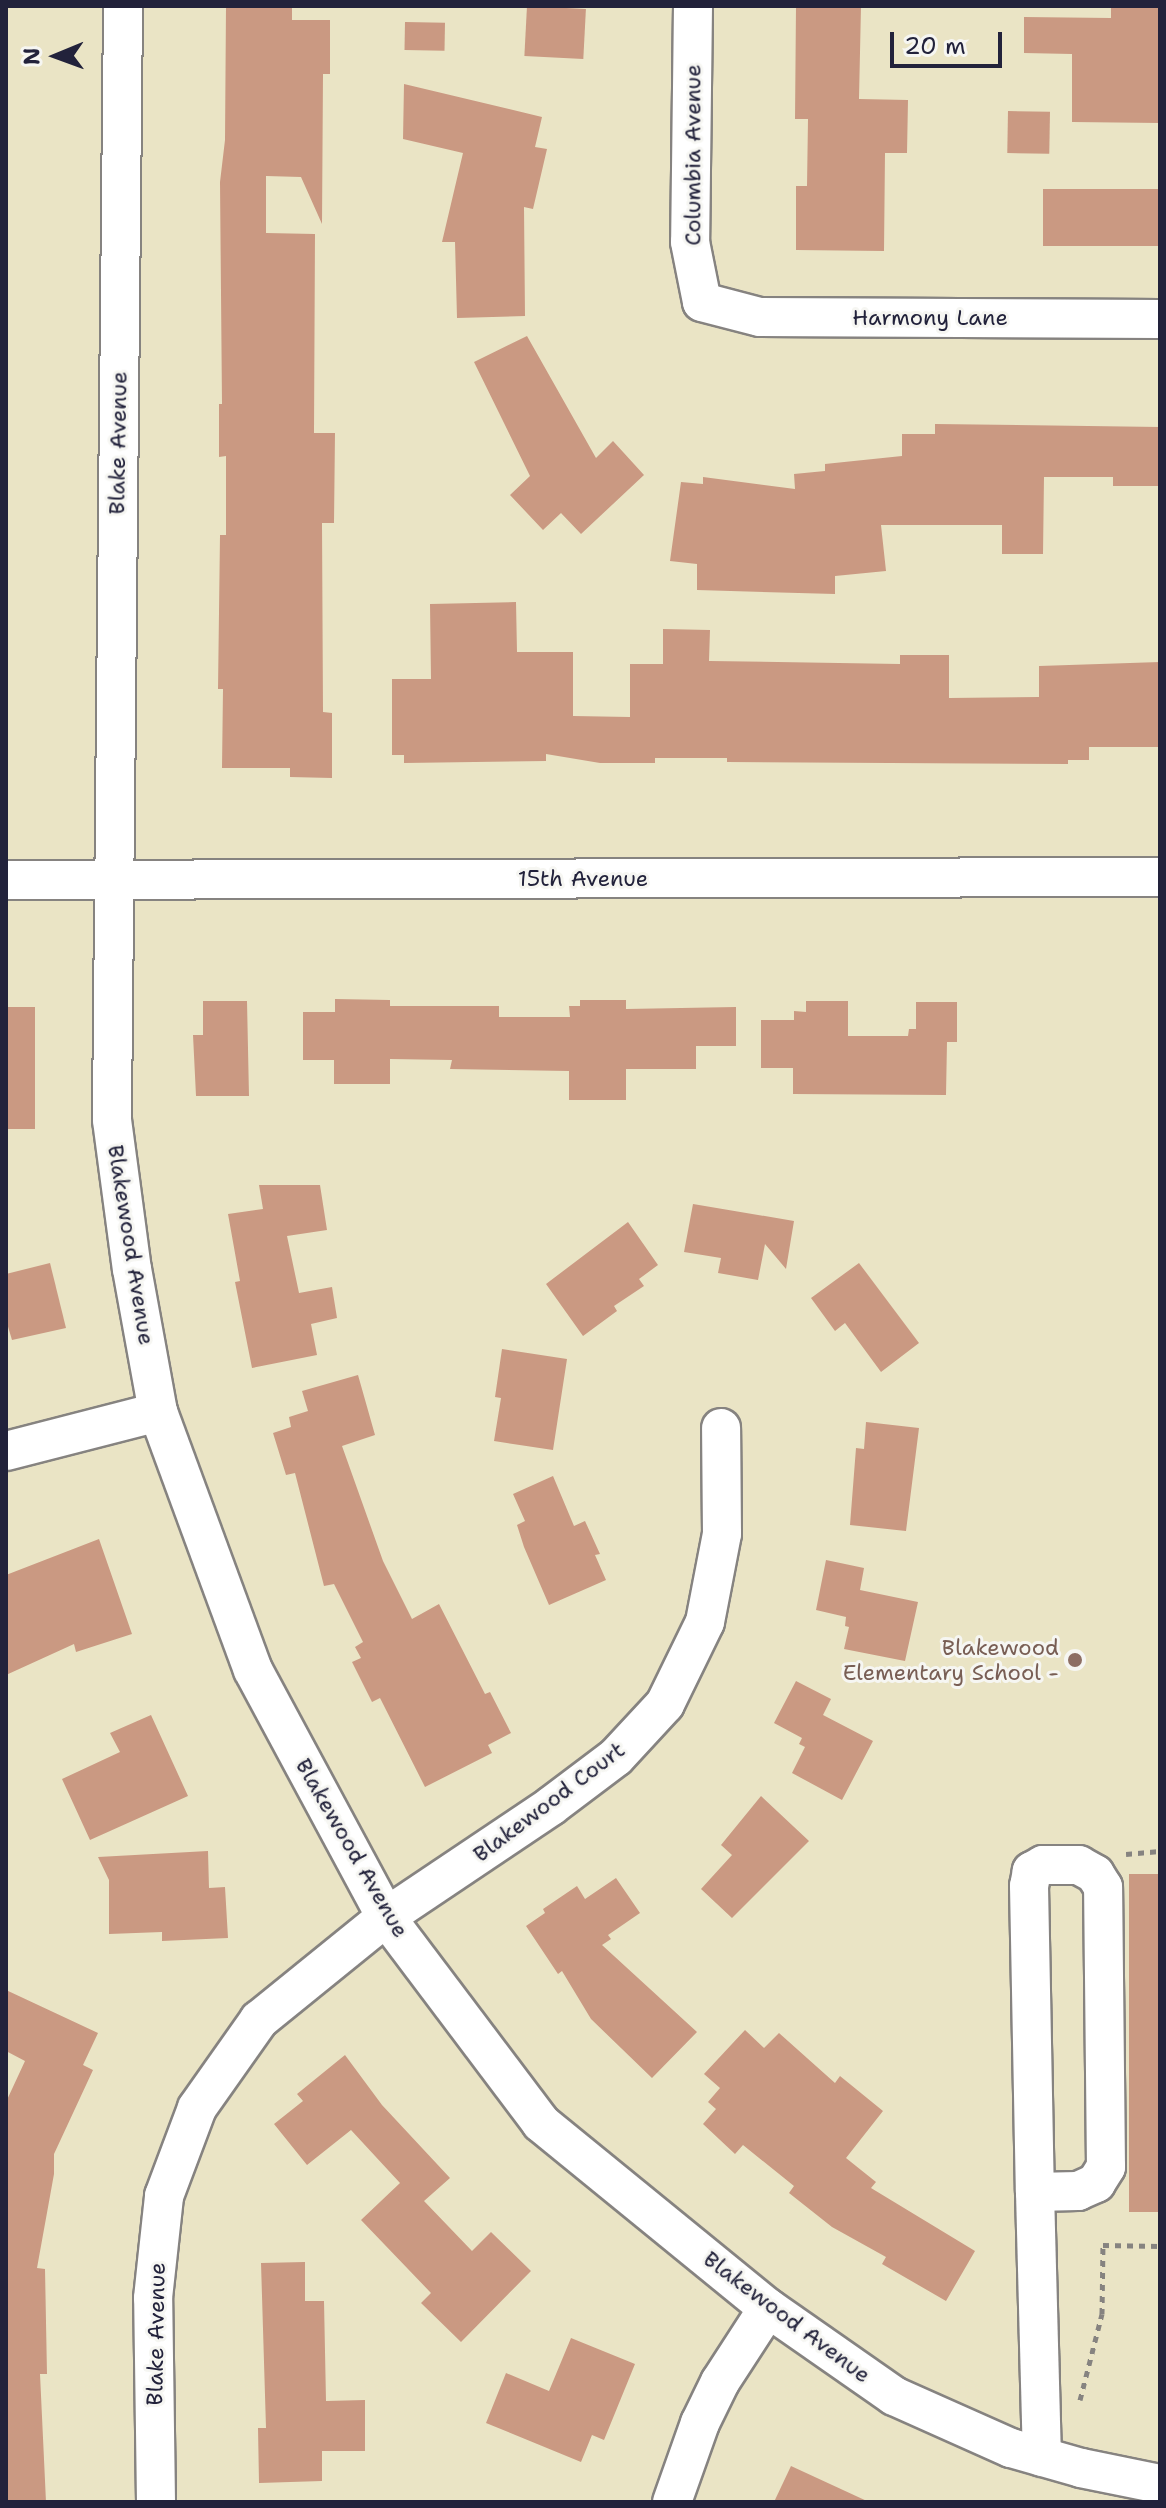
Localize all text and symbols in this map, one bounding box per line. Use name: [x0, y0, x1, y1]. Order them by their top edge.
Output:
north arrow: [16, 16, 96, 96]
scale bar: [894, 16, 1006, 66]
text: 20 m: [904, 30, 966, 62]
text: N: [17, 47, 46, 65]
street label: Columbia Avenue: [680, 64, 706, 246]
street label: Harmony Lane: [852, 305, 1008, 331]
street label: Blake Avenue: [104, 371, 132, 515]
street label: 15th Avenue: [518, 866, 648, 892]
street label: Blakewood Avenue: [102, 1143, 160, 1347]
place label: Blakewood Elementary School -: [843, 1634, 1059, 1686]
marker: Blakewood Elementary School -: [1066, 1651, 1084, 1669]
street label: Blakewood Court: [468, 1736, 630, 1868]
street label: Blakewood Avenue: [290, 1754, 414, 1942]
street label: Blakewood Avenue: [698, 2246, 876, 2388]
street label: Blake Avenue: [142, 2262, 170, 2406]

